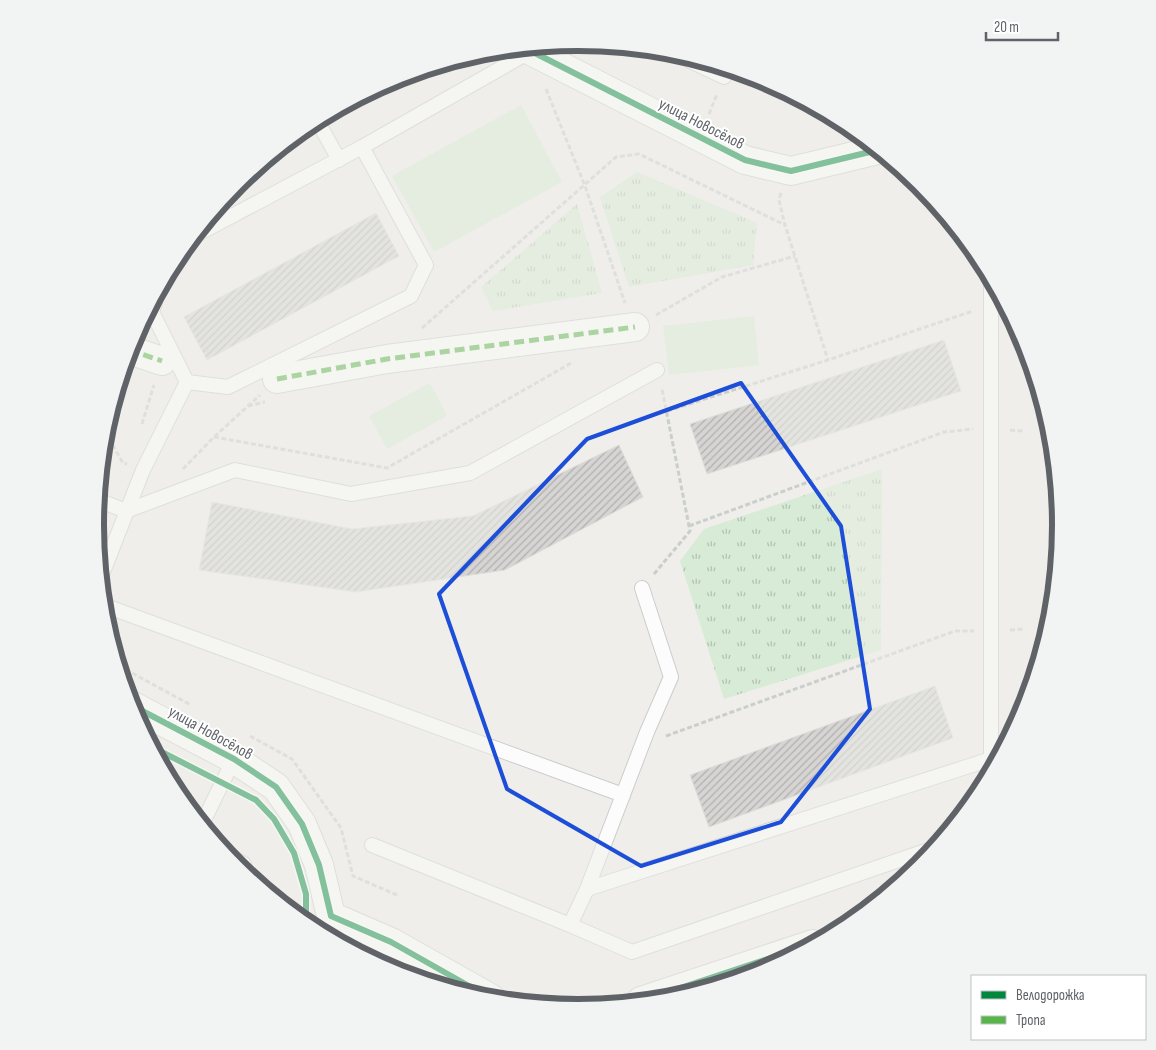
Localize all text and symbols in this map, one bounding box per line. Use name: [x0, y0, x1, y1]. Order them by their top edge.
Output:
scale bar: [986, 10, 1058, 42]
text: 20 m: [994, 18, 1019, 37]
street label: улица Новосёлов: [655, 95, 747, 154]
street label: улица Новосёлов: [165, 702, 256, 764]
legend: [971, 975, 1146, 1040]
text: Велодорожка: [1016, 986, 1085, 1005]
text: Тропа: [1016, 1011, 1046, 1030]

